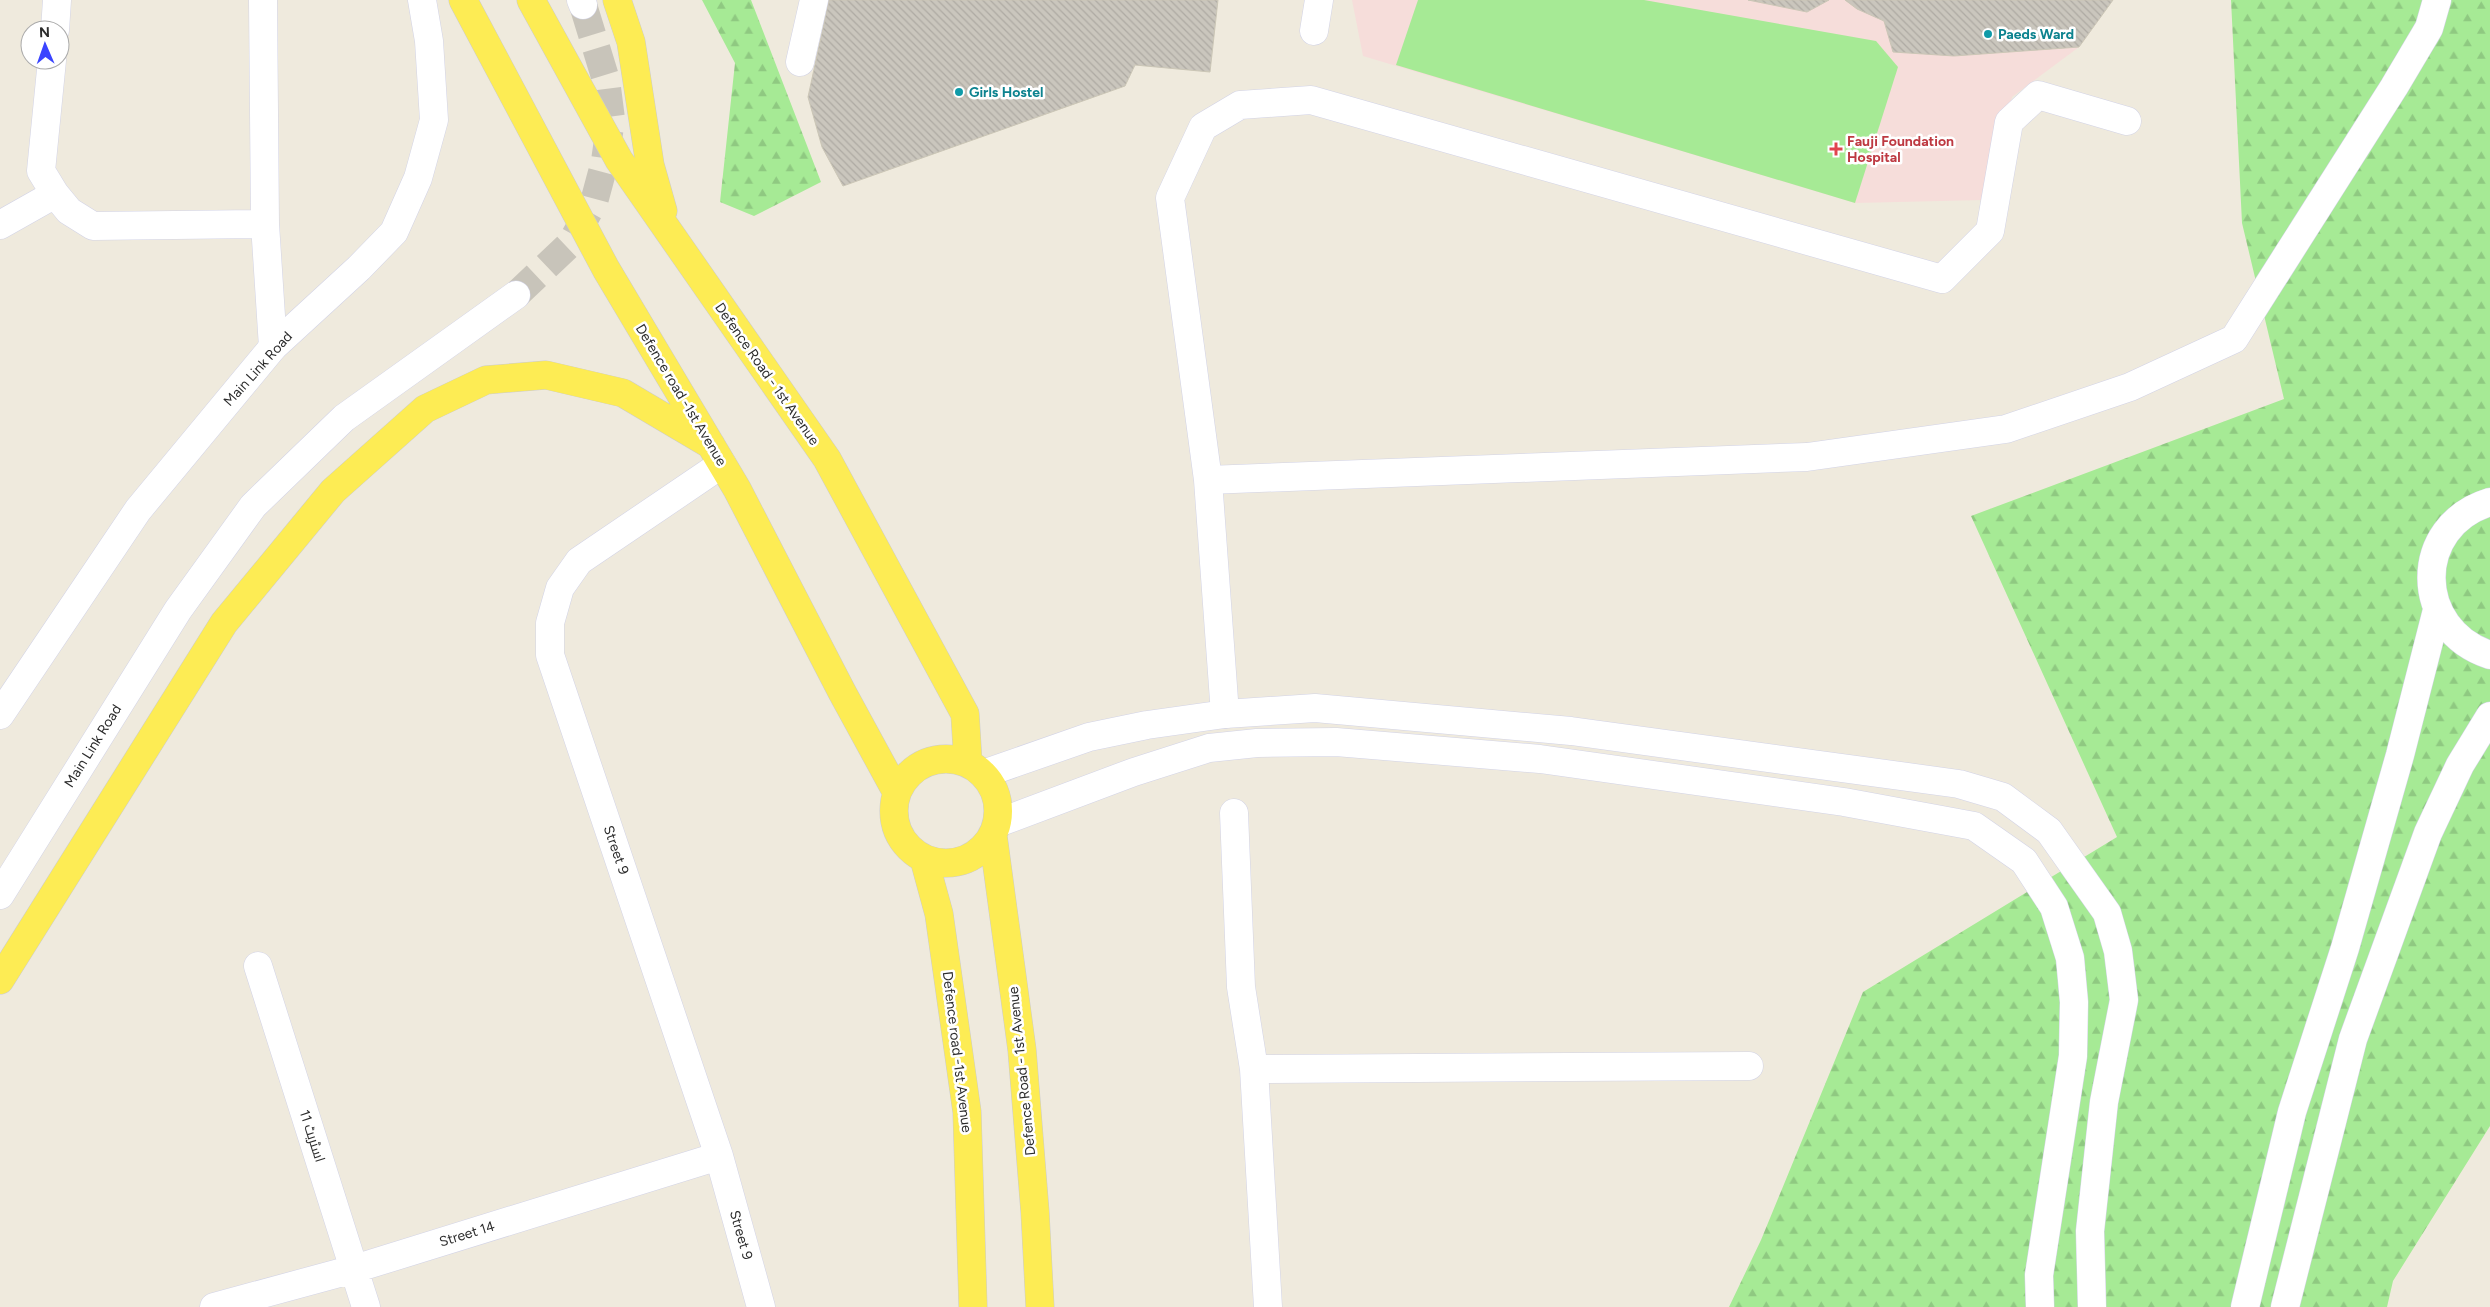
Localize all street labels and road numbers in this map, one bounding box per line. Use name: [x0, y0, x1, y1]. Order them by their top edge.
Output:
street label: Defence Road - 1st Avenue: [711, 300, 823, 449]
street label: Defence road -1st Avenue: [632, 321, 730, 469]
street label: Main Link Road: [220, 328, 296, 410]
street label: Main Link Road: [61, 701, 125, 791]
street label: Street 9: [600, 823, 632, 877]
street label: Defence road -1st Avenue: [939, 970, 975, 1134]
street label: Defence Road - 1st Avenue: [1005, 985, 1039, 1156]
street label: اسٹریٹ 11: [296, 1108, 328, 1164]
street label: Street 9: [726, 1208, 756, 1262]
street label: Street 14: [437, 1217, 497, 1250]

